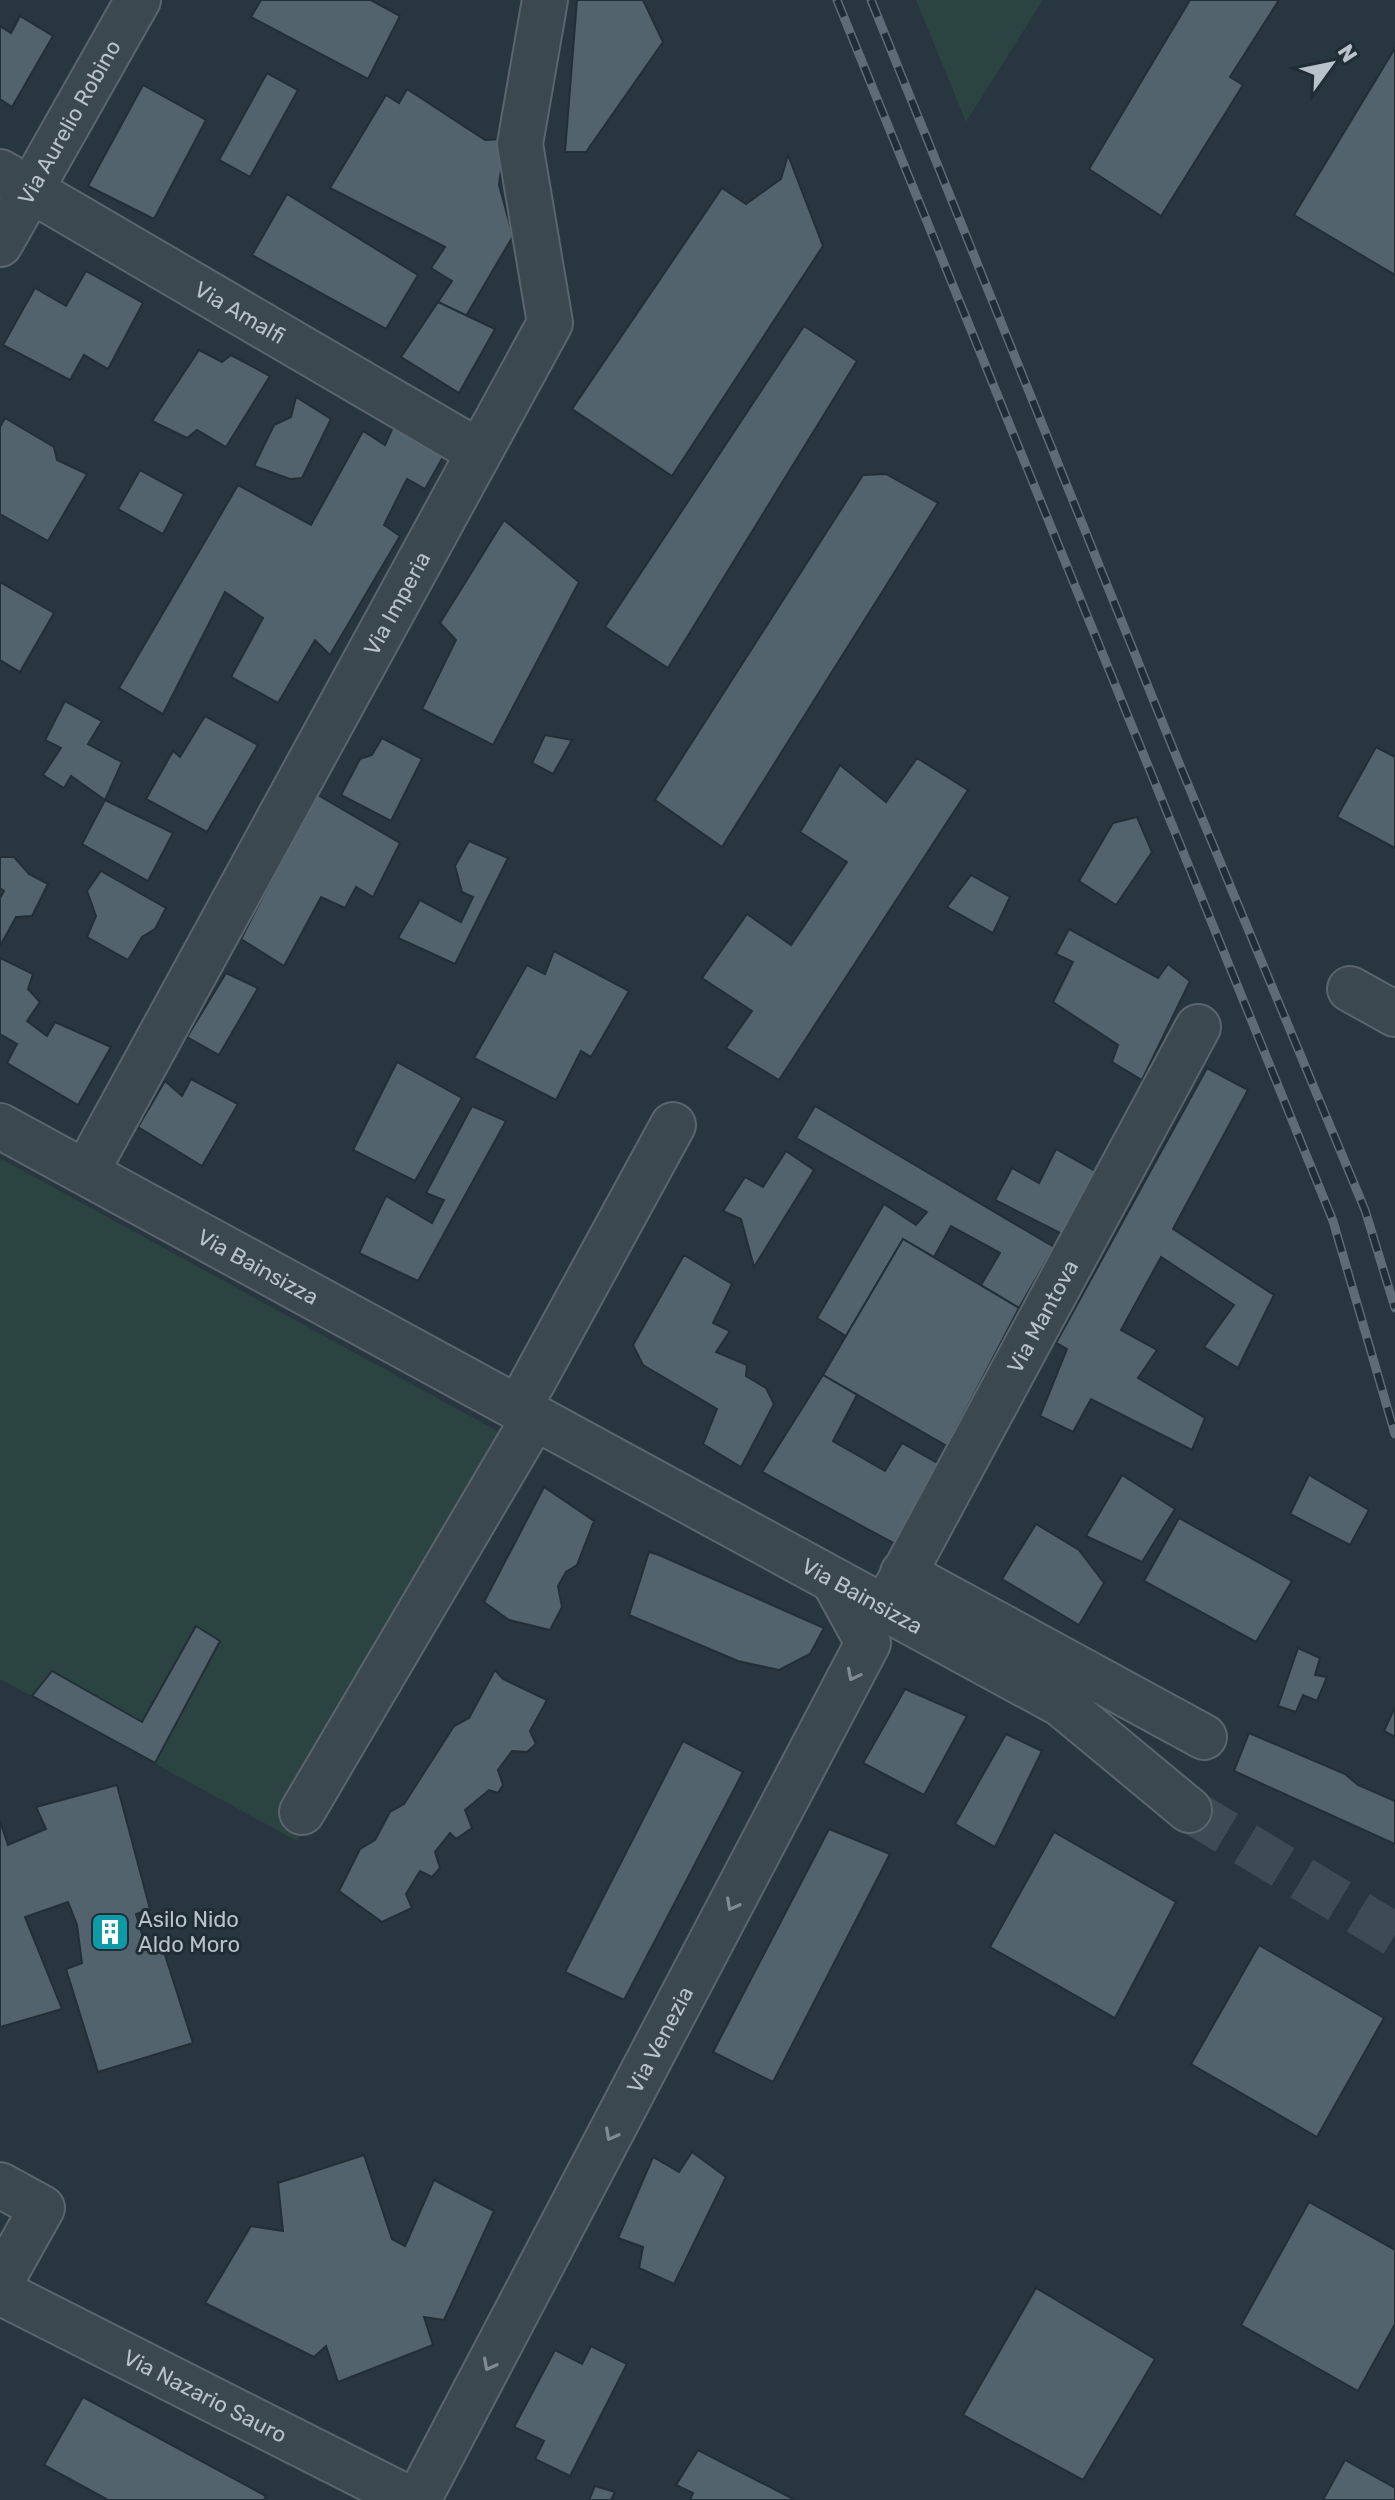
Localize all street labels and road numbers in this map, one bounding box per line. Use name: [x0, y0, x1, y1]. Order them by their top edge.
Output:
street label: Via Aurelio Robino: [12, 35, 127, 210]
street label: Via Amalfi: [190, 276, 290, 350]
street label: Via Imperia: [358, 547, 436, 660]
street label: Via Bainsizza: [193, 1223, 323, 1311]
street label: Via Mantova: [1001, 1255, 1084, 1378]
street label: Via Bainsizza: [797, 1552, 927, 1640]
street label: Via Venezia: [621, 1982, 699, 2098]
street label: Via Nazario Sauro: [119, 2344, 291, 2449]

